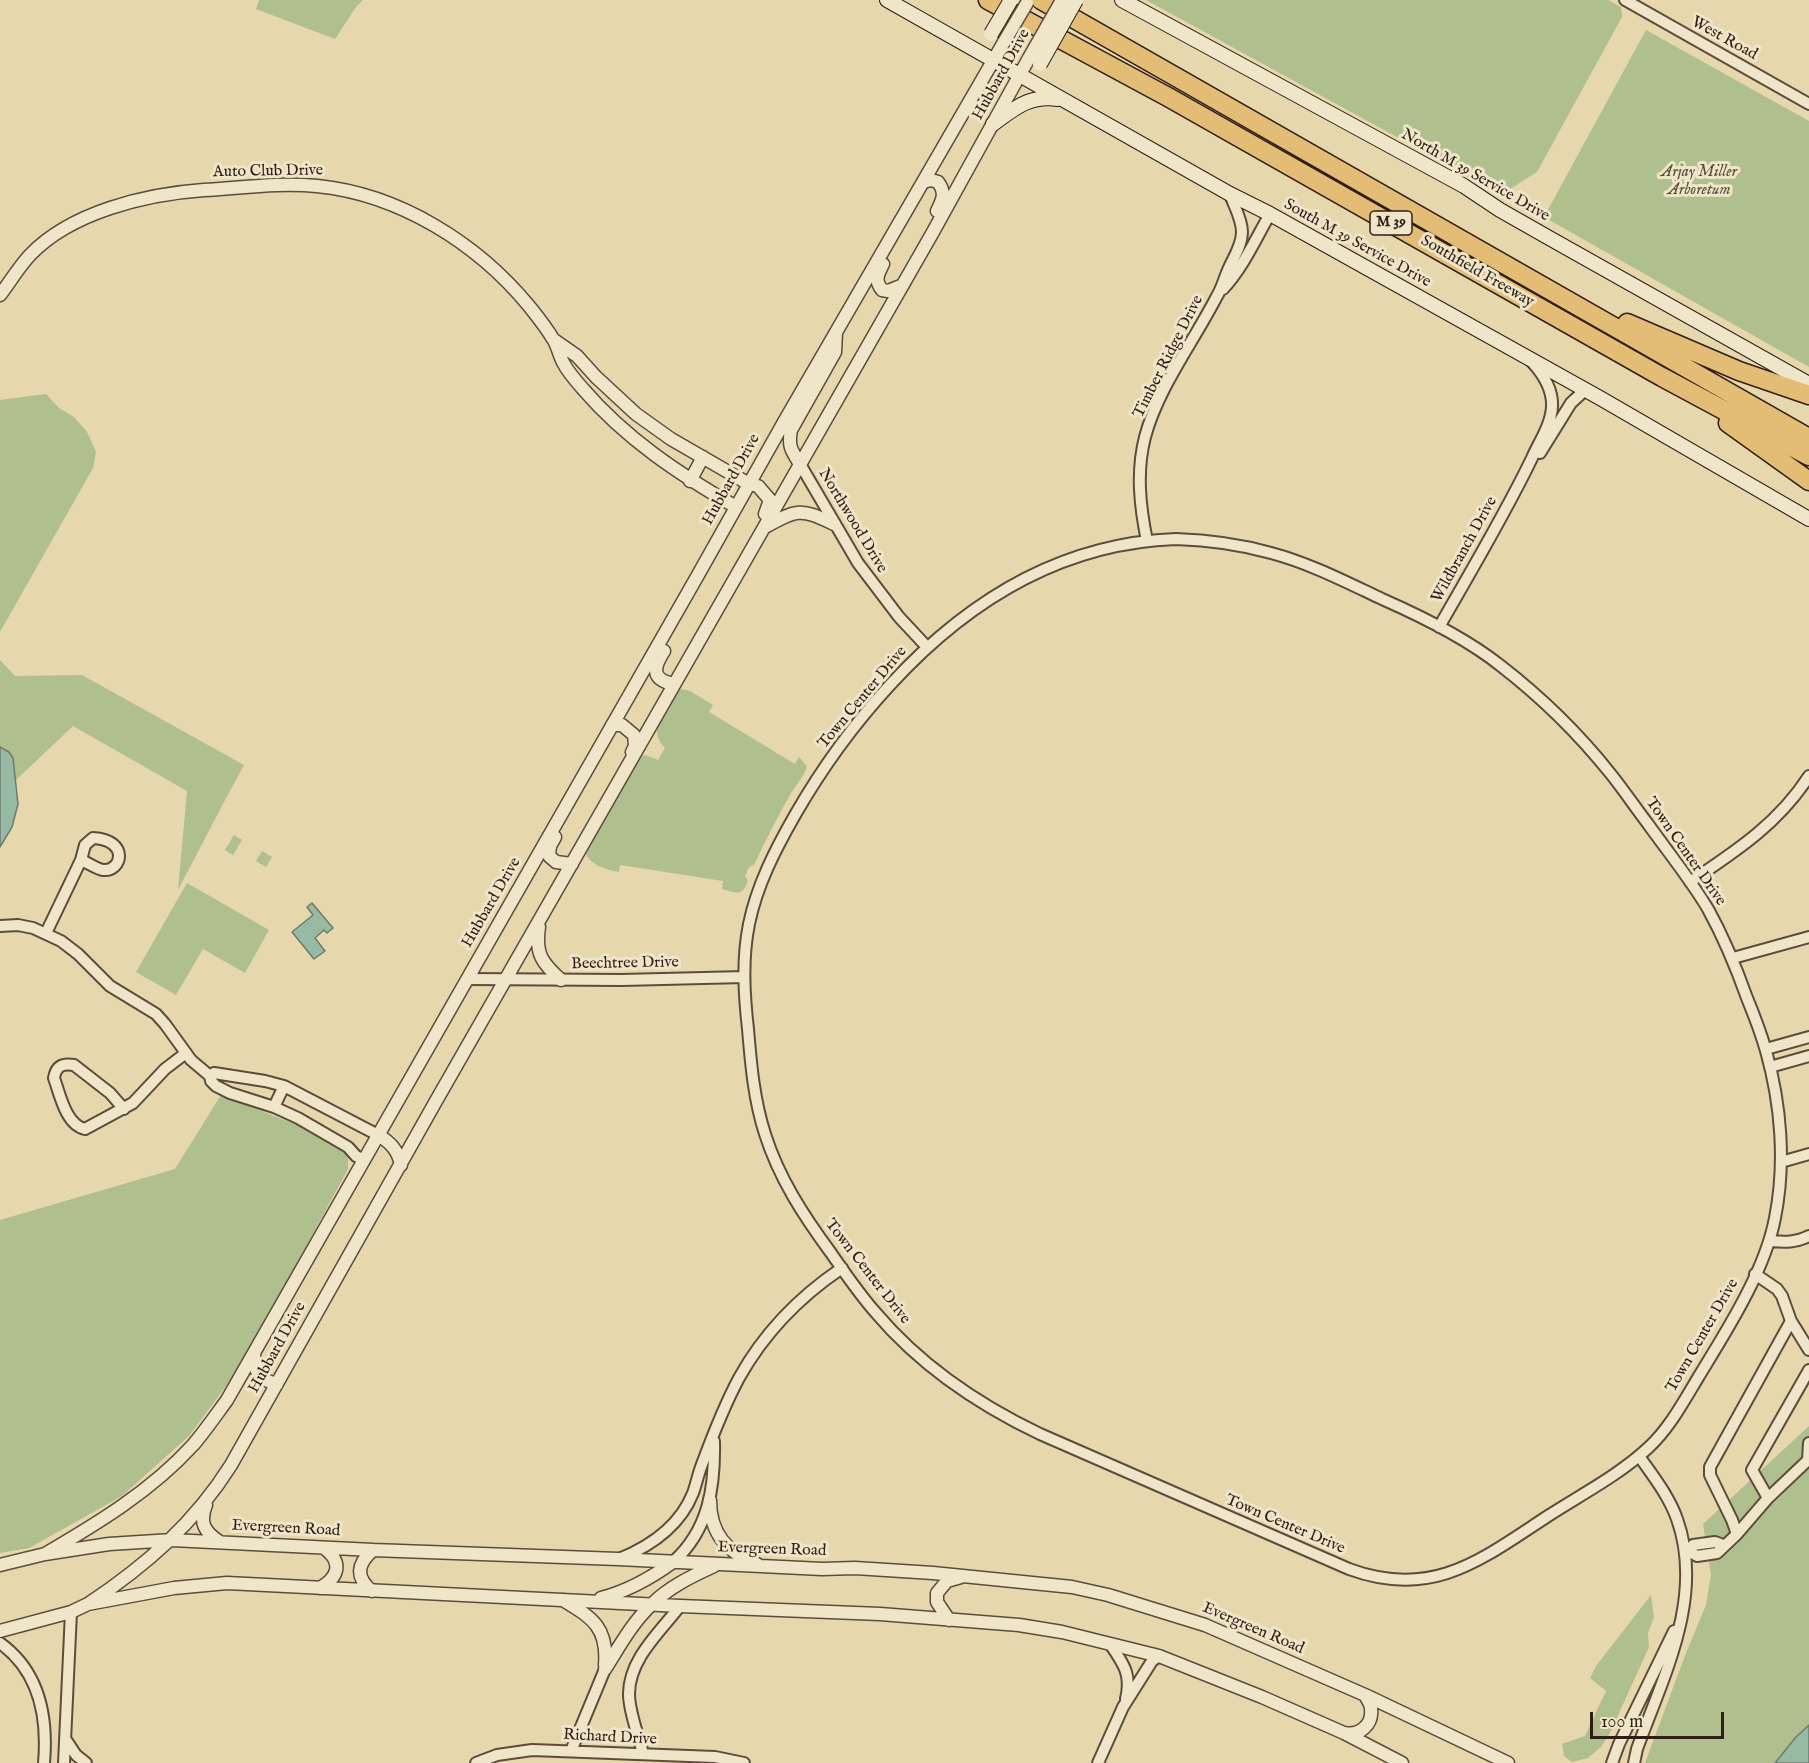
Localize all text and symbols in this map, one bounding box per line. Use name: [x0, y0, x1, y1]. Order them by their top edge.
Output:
street label: West Road: [1688, 13, 1760, 65]
street label: Hubbard Drive: [969, 26, 1035, 124]
street label: North M 39 Service Drive: [1397, 126, 1553, 226]
street label: Auto Club Drive: [213, 161, 323, 183]
park label: Arjay Miller Arboretum: [1661, 163, 1737, 201]
street label: South M 39 Service Drive: [1280, 196, 1434, 292]
road number: M 39: [1370, 211, 1412, 235]
street label: Southfield Freeway: [1417, 232, 1537, 312]
street label: Timber Ridge Drive: [1130, 292, 1208, 422]
street label: Hubbard Drive: [699, 431, 765, 529]
street label: Northwood Drive: [813, 465, 891, 577]
street label: Wildbranch Drive: [1428, 494, 1502, 606]
street label: Town Center Drive: [815, 643, 911, 753]
street label: Town Center Drive: [1640, 794, 1730, 910]
street label: Hubbard Drive: [458, 854, 526, 952]
street label: Beechtree Drive: [571, 953, 679, 975]
street label: Town Center Drive: [820, 1216, 914, 1328]
street label: Town Center Drive: [1663, 1276, 1743, 1396]
street label: Hubbard Drive: [245, 1299, 311, 1397]
street label: Town Center Drive: [1222, 1491, 1348, 1559]
street label: Evergreen Road: [231, 1517, 341, 1541]
street label: Evergreen Road: [717, 1539, 827, 1561]
street label: Evergreen Road: [1199, 1599, 1307, 1659]
scale bar: [1593, 1700, 1726, 1738]
text: 100 m: [1601, 1711, 1643, 1734]
street label: Richard Drive: [563, 1726, 657, 1750]

